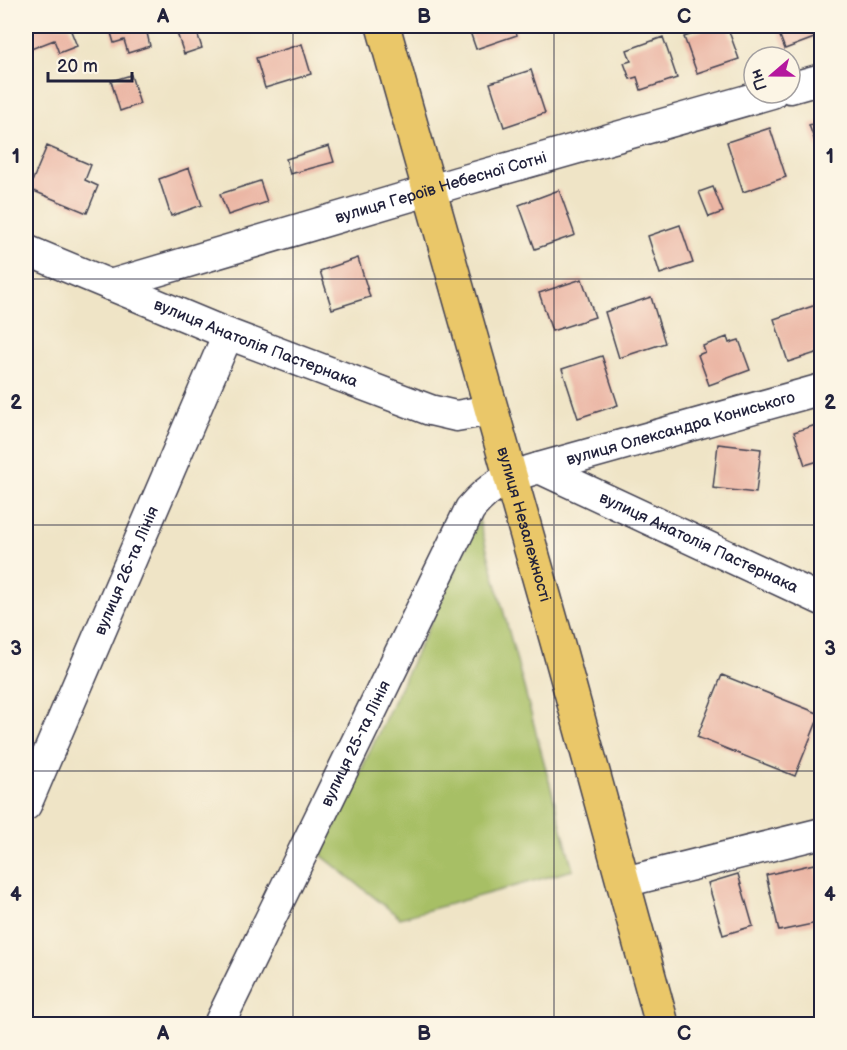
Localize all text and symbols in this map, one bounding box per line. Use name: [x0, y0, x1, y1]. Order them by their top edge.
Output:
text: A: [156, 5, 170, 29]
text: B: [417, 5, 431, 29]
text: C: [677, 5, 691, 29]
scale bar: [48, 45, 132, 83]
north arrow: [742, 45, 802, 105]
text: 20 m: [57, 56, 98, 77]
text: Пн: [747, 66, 772, 93]
text: 1: [12, 145, 20, 169]
text: 1: [826, 145, 834, 169]
street label: вулиця Героїв Небесної Сотні: [333, 148, 549, 227]
street label: вулиця Анатолія Пастернака: [151, 295, 361, 392]
street label: вулиця Олександра Кониського: [564, 388, 797, 469]
text: 2: [10, 391, 22, 415]
text: 2: [824, 391, 836, 415]
street label: вулиця Незалежності: [493, 445, 555, 604]
street label: вулиця Анатолія Пастернака: [596, 488, 802, 597]
street label: вулиця 26-та Лінія: [90, 503, 163, 638]
text: 3: [10, 637, 22, 661]
text: 3: [824, 637, 836, 661]
street label: вулиця 25-та Лінія: [317, 677, 394, 810]
text: 4: [10, 883, 22, 907]
text: 4: [824, 883, 836, 907]
text: A: [156, 1022, 170, 1046]
text: B: [417, 1022, 431, 1046]
text: C: [677, 1022, 691, 1046]

